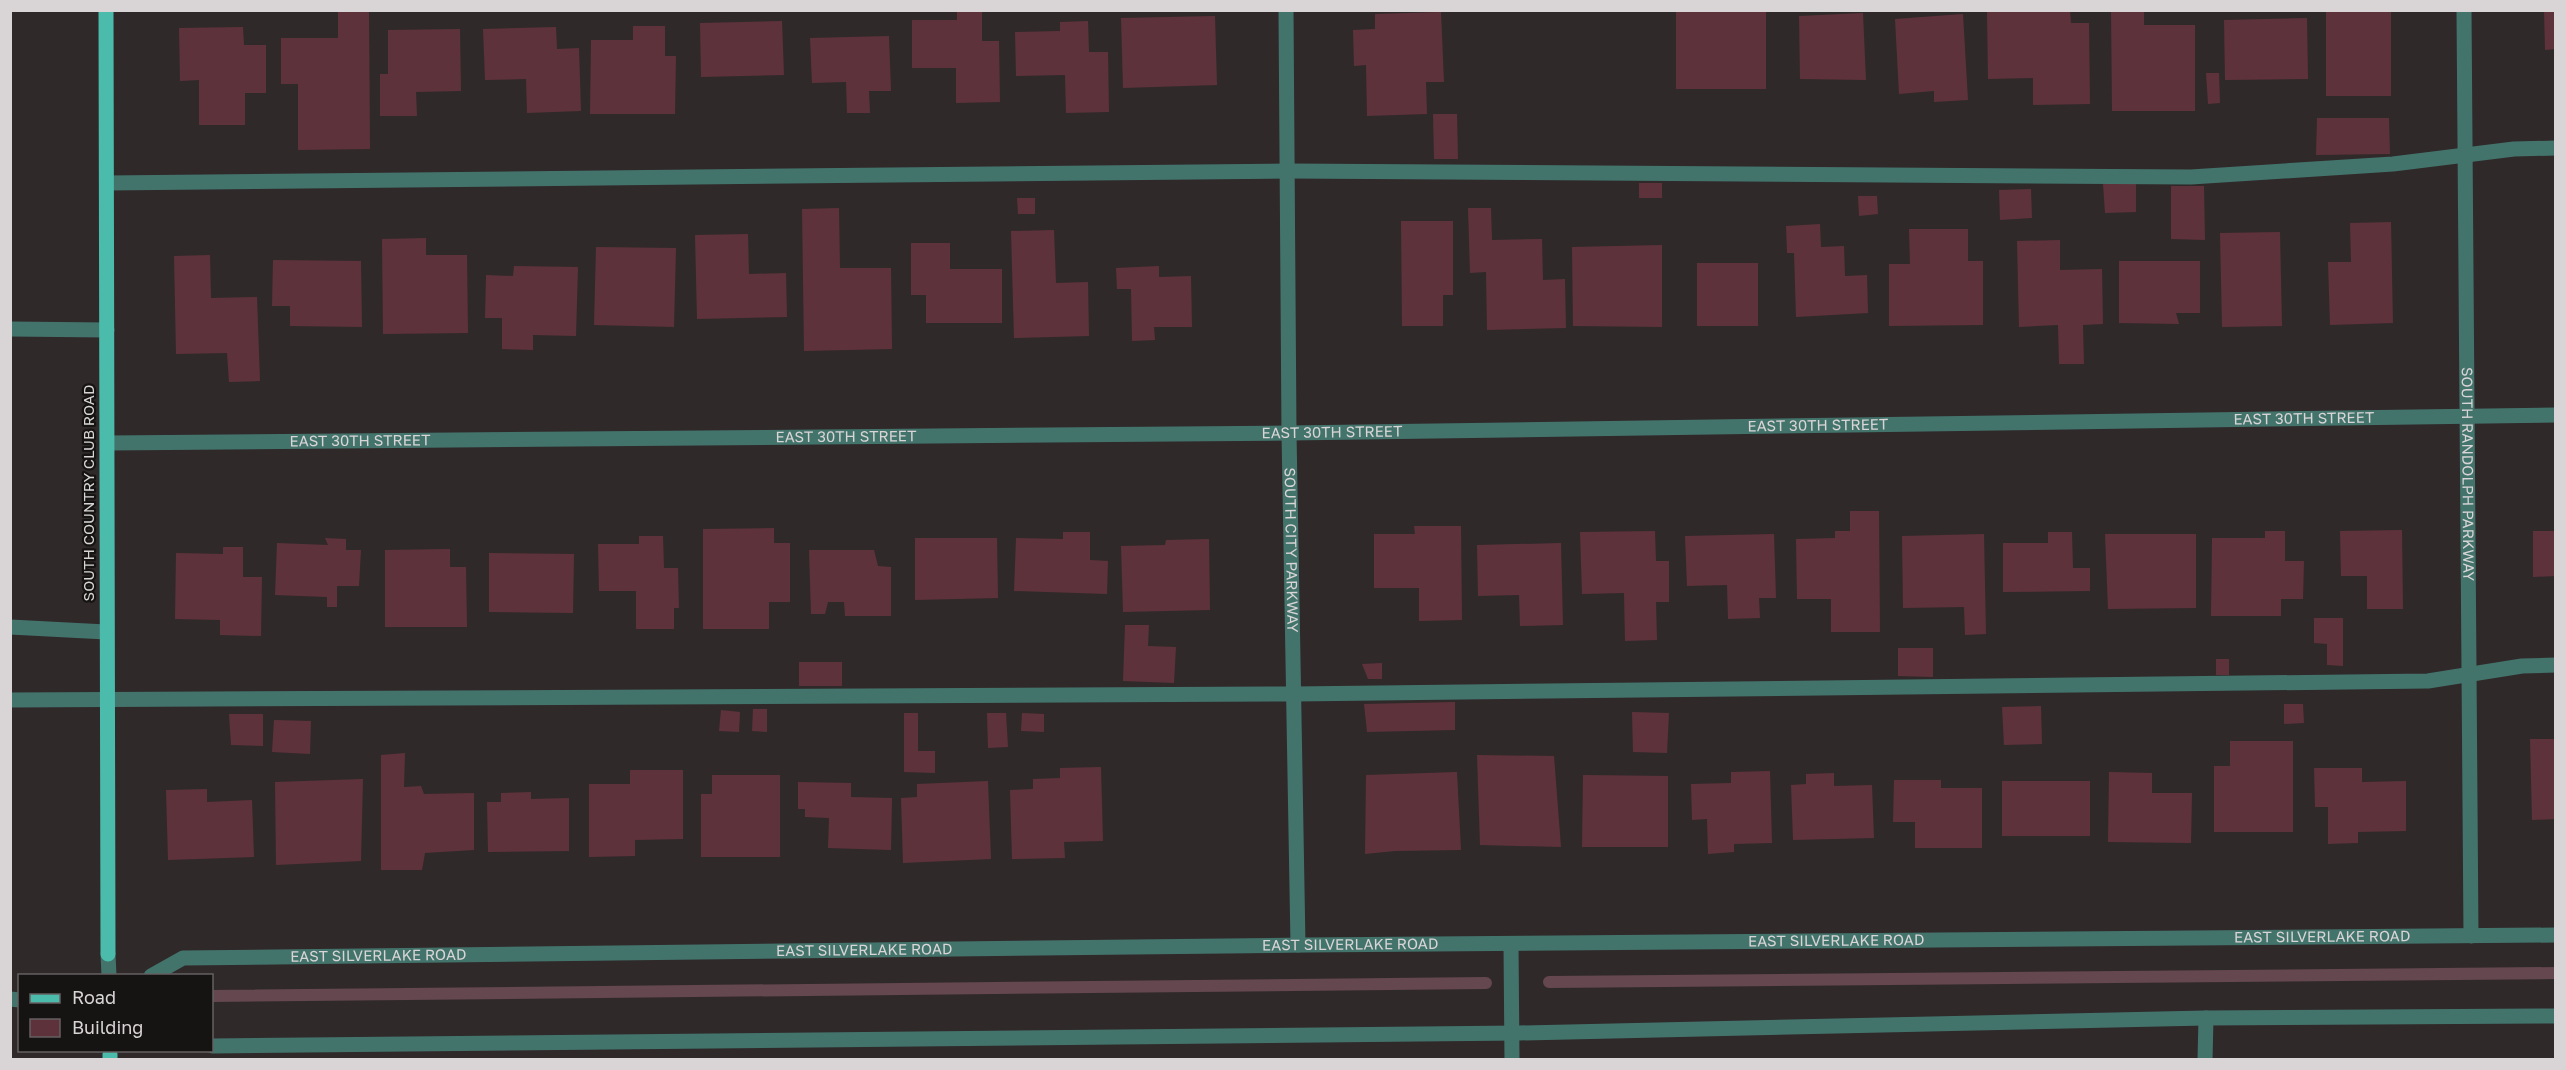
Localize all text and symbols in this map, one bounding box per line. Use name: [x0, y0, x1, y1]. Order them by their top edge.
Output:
street label: SOUTH RANDOLPH PARKWAY: [2459, 367, 2478, 581]
street label: SOUTH COUNTRY CLUB ROAD: [79, 385, 97, 601]
street label: EAST 30TH STREET: [2233, 408, 2374, 428]
street label: EAST 30TH STREET: [1747, 414, 1888, 434]
street label: EAST 30TH STREET: [1261, 421, 1403, 441]
street label: EAST 30TH STREET: [775, 426, 916, 445]
street label: EAST 30TH STREET: [289, 430, 431, 449]
street label: SOUTH CITY PARKWAY: [1282, 467, 1303, 633]
street label: EAST SILVERLAKE ROAD: [2234, 926, 2410, 946]
street label: EAST SILVERLAKE ROAD: [1748, 930, 1924, 949]
street label: EAST SILVERLAKE ROAD: [1262, 934, 1438, 953]
street label: EAST SILVERLAKE ROAD: [776, 939, 953, 959]
street label: EAST SILVERLAKE ROAD: [290, 945, 467, 965]
legend: [18, 974, 213, 1052]
text: Road: [72, 986, 116, 1008]
text: Building: [72, 1016, 143, 1038]

